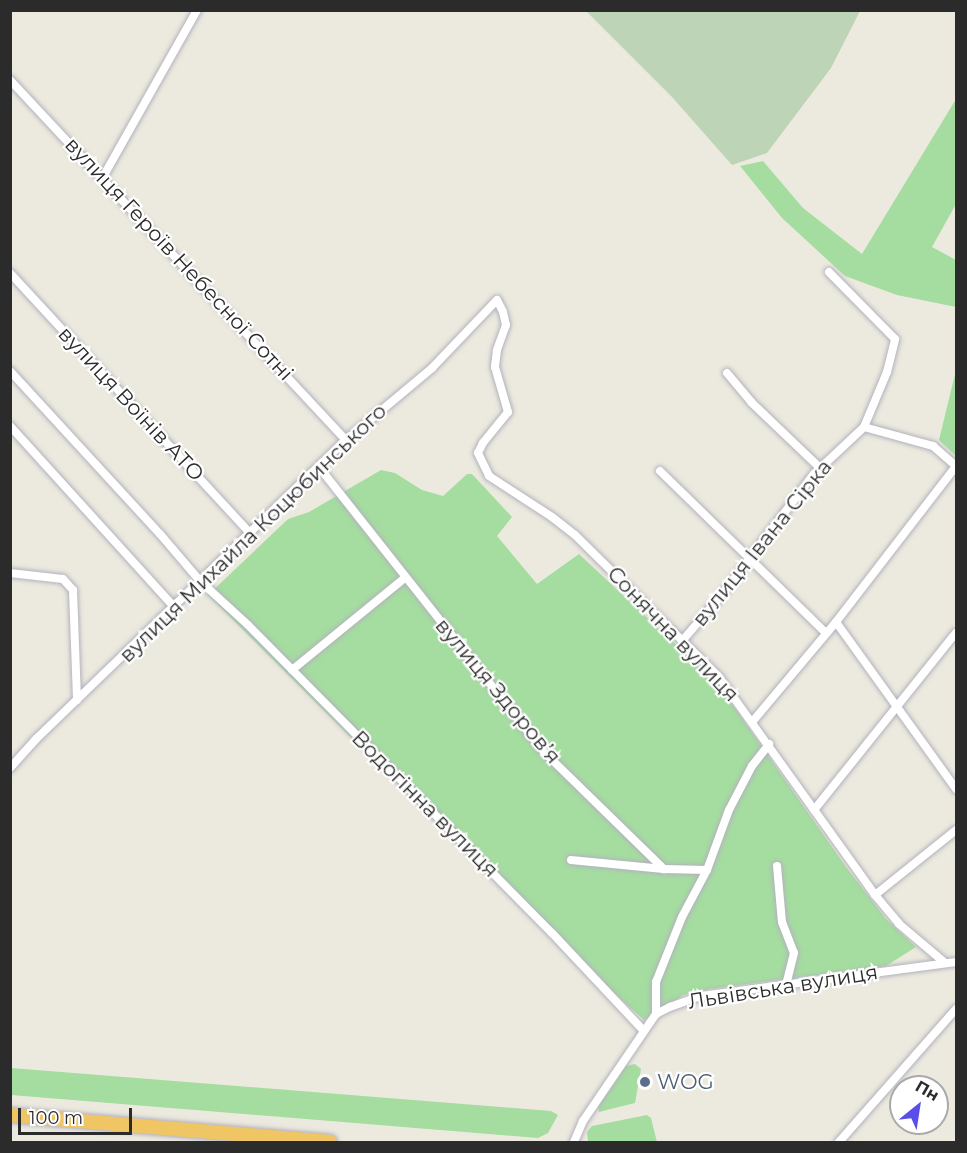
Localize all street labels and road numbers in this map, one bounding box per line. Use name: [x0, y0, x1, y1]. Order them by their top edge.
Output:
street label: вулиця Героїв Небесної Сотні: [60, 132, 298, 386]
street label: вулиця Воїнів АТО: [53, 321, 209, 487]
street label: вулиця Михайла Коцюбинського: [114, 398, 392, 668]
street label: вулиця Івана Сірка: [687, 455, 837, 631]
street label: Сонячна вулиця: [602, 561, 744, 707]
street label: вулиця Здоровʼя: [430, 613, 566, 769]
street label: Водогінна вулиця: [347, 726, 503, 882]
street label: Львівська вулиця: [686, 960, 880, 1014]

